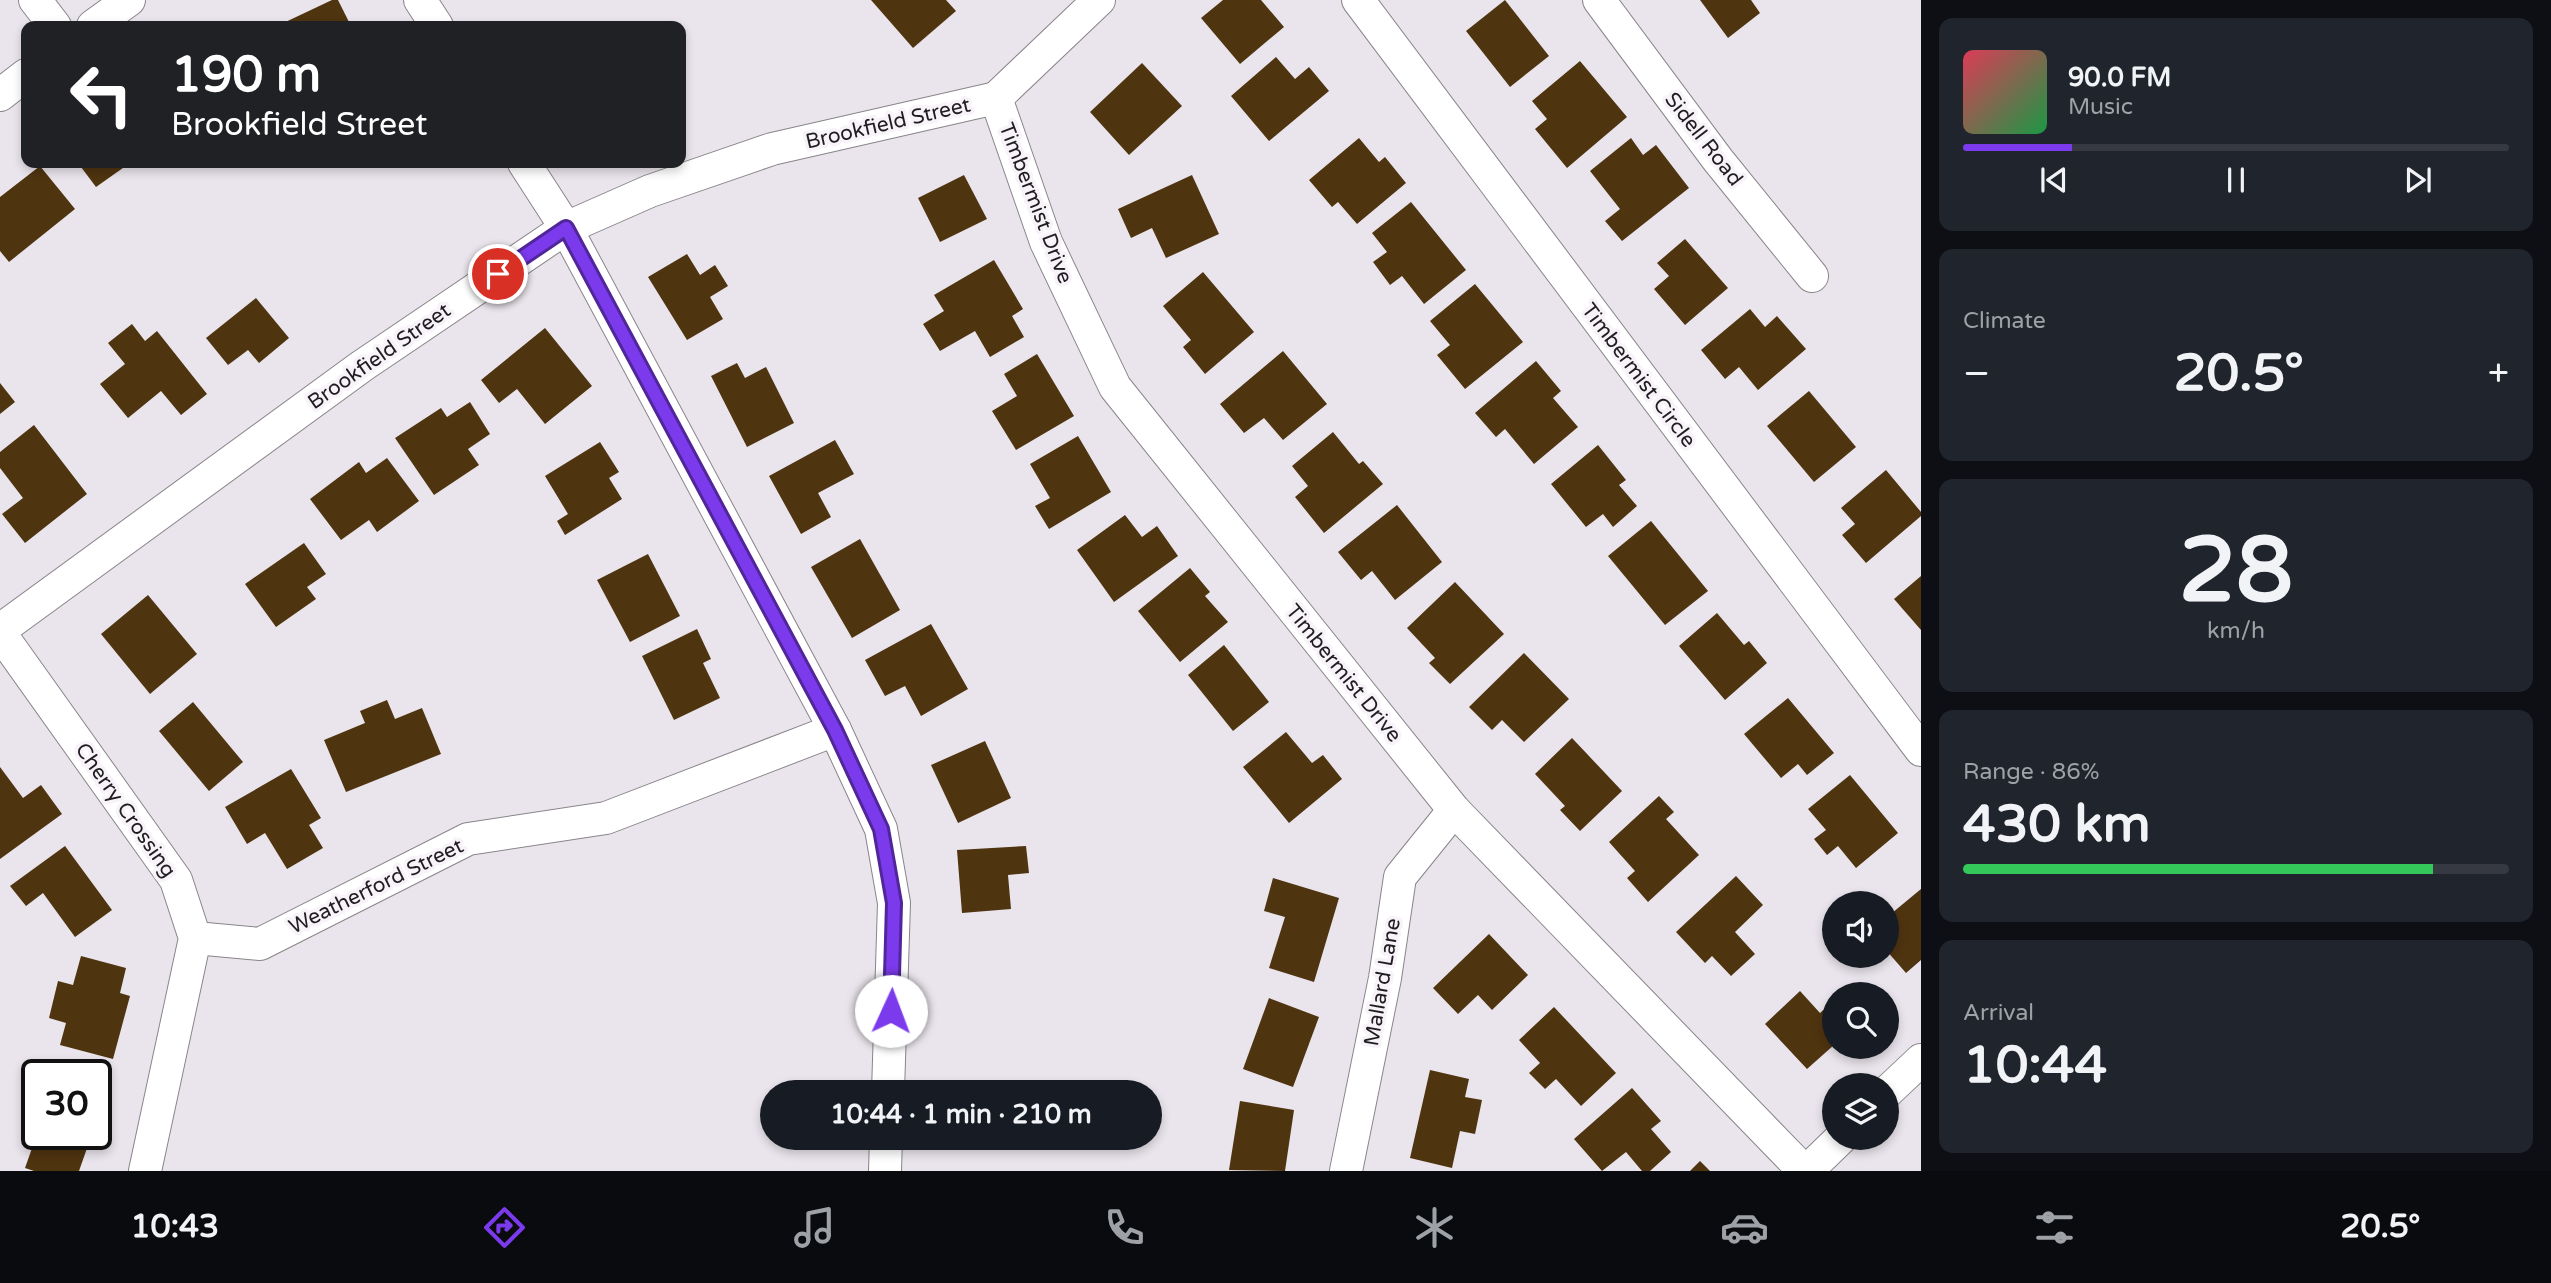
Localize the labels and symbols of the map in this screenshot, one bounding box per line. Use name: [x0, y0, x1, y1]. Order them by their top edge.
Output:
street label: Sidell Road: [1659, 88, 1748, 191]
street label: Brookfield Street: [803, 92, 973, 155]
street label: Timbermist Drive: [993, 119, 1078, 287]
pin: [468, 244, 528, 304]
street label: Brookfield Street: [303, 298, 455, 415]
street label: Timbermist Circle: [1576, 298, 1701, 452]
street label: Timbermist Drive: [1280, 599, 1407, 747]
street label: Cherry Crossing: [70, 738, 181, 882]
street label: Weatherford Street: [285, 833, 468, 940]
street label: Mallard Lane: [1359, 916, 1406, 1048]
position arrow: [854, 974, 928, 1048]
speed limit sign: 30: [21, 1059, 112, 1150]

